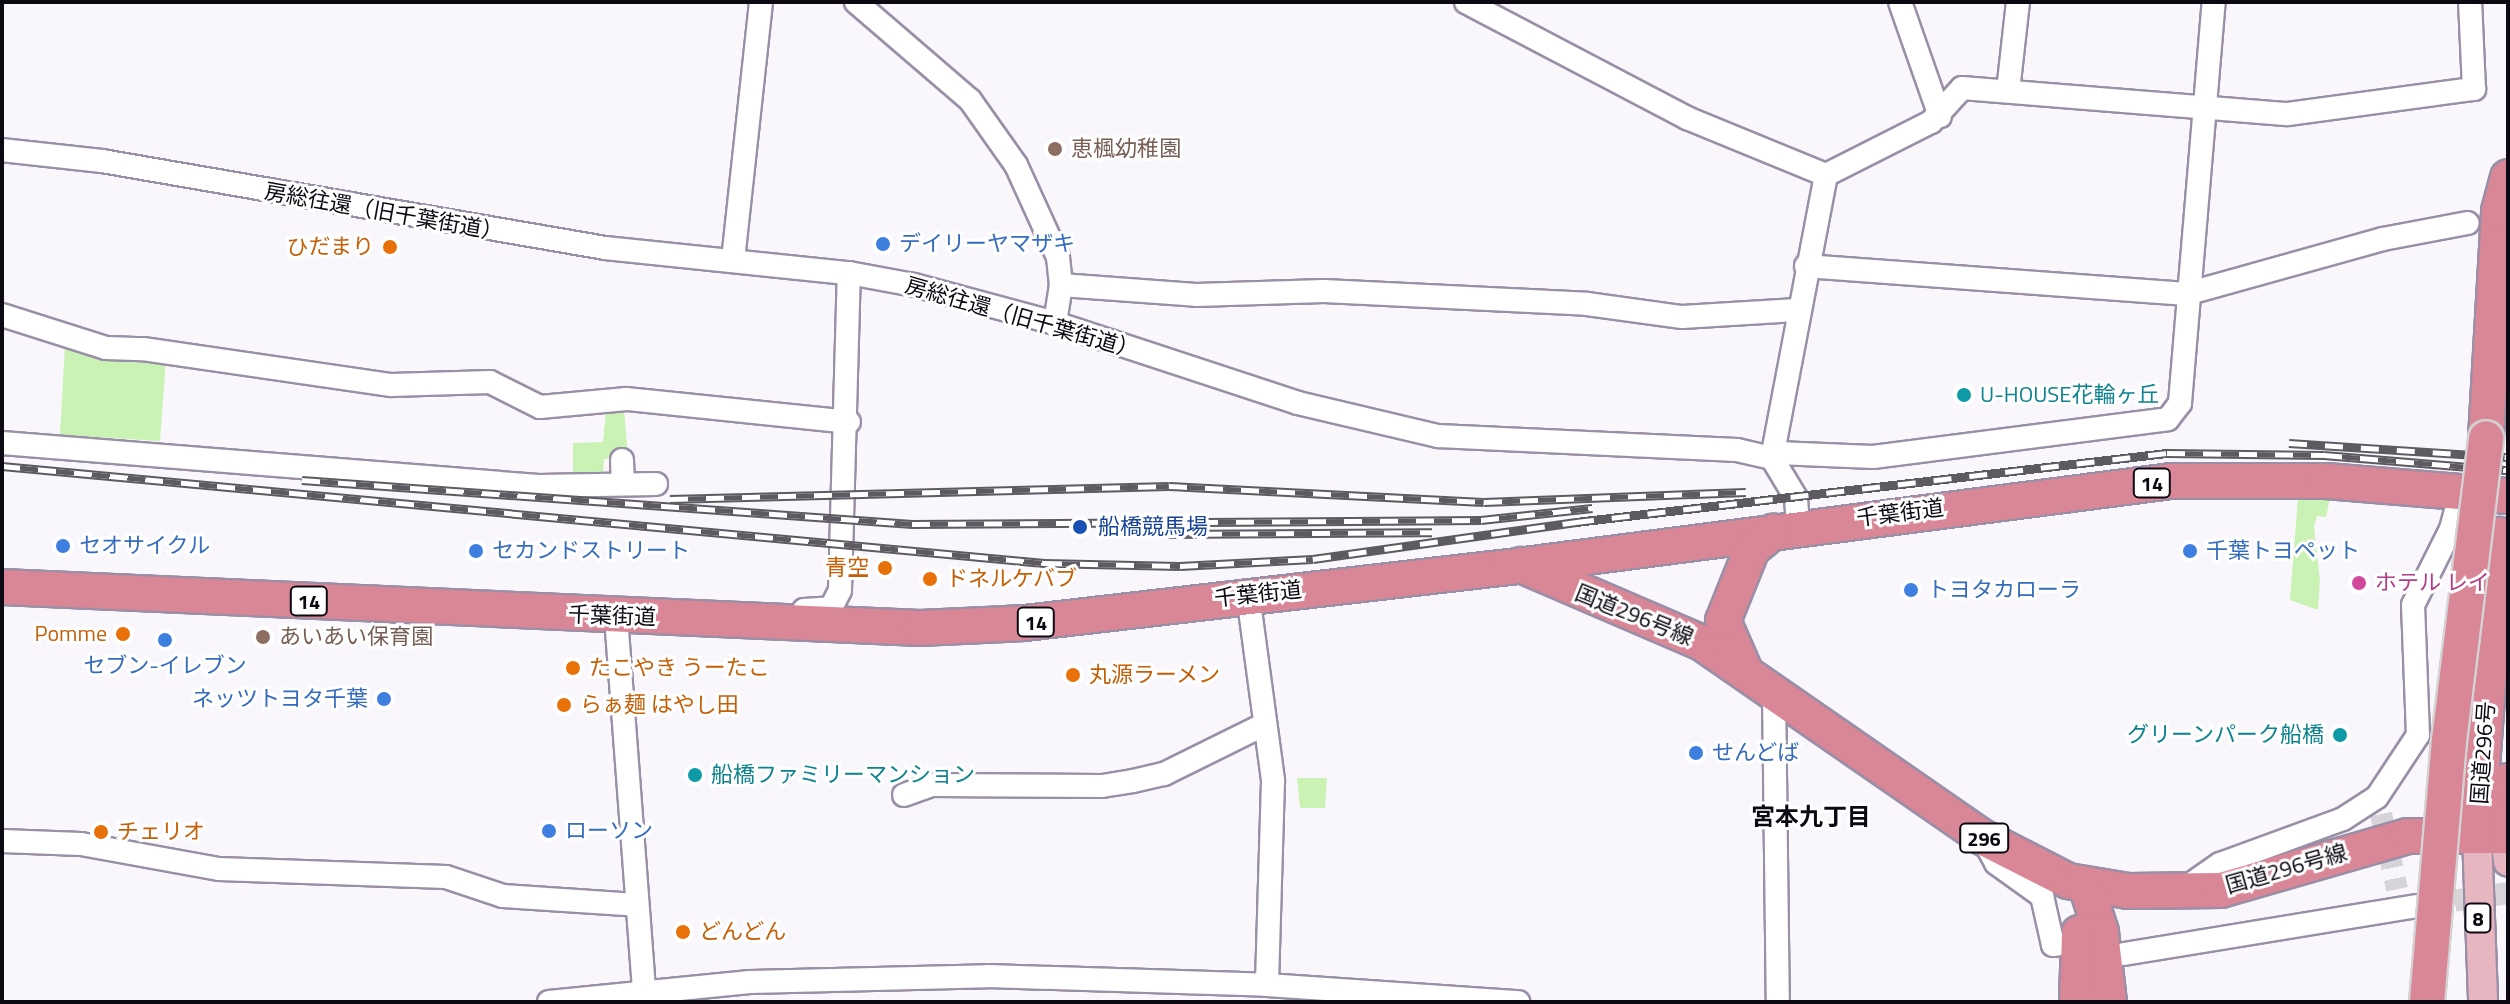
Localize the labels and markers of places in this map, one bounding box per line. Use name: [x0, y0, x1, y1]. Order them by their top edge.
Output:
place label: 恵楓幼稚園: [1071, 136, 1181, 162]
marker: 恵楓幼稚園: [1046, 140, 1064, 158]
place label: デイリーヤマザキ: [899, 231, 1075, 257]
place label: ひだまり: [286, 234, 374, 260]
marker: デイリーヤマザキ: [874, 235, 892, 253]
marker: ひだまり: [381, 238, 399, 256]
place label: U-HOUSE花輪ヶ丘: [1980, 382, 2159, 408]
marker: U-HOUSE花輪ヶ丘: [1955, 386, 1973, 404]
place label: 船橋競馬場: [1098, 514, 1208, 540]
marker: 船橋競馬場: [1069, 516, 1091, 538]
place label: セオサイクル: [79, 533, 211, 559]
marker: セオサイクル: [54, 537, 72, 555]
place label: セカンドストリート: [492, 538, 690, 564]
place label: 千葉トヨペット: [2206, 538, 2360, 564]
marker: セカンドストリート: [467, 542, 485, 560]
marker: 千葉トヨペット: [2181, 542, 2199, 560]
place label: 青空: [825, 555, 869, 581]
marker: 青空: [876, 559, 894, 577]
place label: ドネルケバブ: [946, 566, 1078, 592]
marker: ドネルケバブ: [921, 570, 939, 588]
place label: ホテル レイ: [2375, 570, 2490, 596]
marker: ホテル レイ: [2350, 574, 2368, 592]
place label: トヨタカローラ: [1927, 577, 2081, 603]
marker: トヨタカローラ: [1902, 581, 1920, 599]
place label: Pomme: [35, 621, 107, 647]
place label: あいあい保育園: [279, 624, 433, 650]
marker: Pomme: [114, 625, 132, 643]
marker: あいあい保育園: [254, 628, 272, 646]
marker: セブン-イレブン: [156, 631, 174, 649]
place label: セブン-イレブン: [83, 653, 247, 679]
place label: たこやき うーたこ: [589, 655, 770, 681]
marker: たこやき うーたこ: [564, 659, 582, 677]
place label: 丸源ラーメン: [1089, 662, 1221, 688]
marker: 丸源ラーメン: [1064, 666, 1082, 684]
place label: ネッツトヨタ千葉: [192, 686, 368, 712]
marker: ネッツトヨタ千葉: [375, 690, 393, 708]
place label: らぁ麺 はやし田: [580, 692, 739, 718]
marker: らぁ麺 はやし田: [555, 696, 573, 714]
place label: グリーンパーク船橋: [2126, 722, 2324, 748]
marker: グリーンパーク船橋: [2331, 726, 2349, 744]
place label: せんどば: [1712, 740, 1800, 766]
marker: せんどば: [1687, 744, 1705, 762]
place label: 船橋ファミリーマンション: [711, 762, 975, 788]
marker: 船橋ファミリーマンション: [686, 766, 704, 784]
place label: ローソン: [565, 818, 653, 844]
place label: チェリオ: [117, 819, 205, 845]
marker: ローソン: [540, 822, 558, 840]
marker: チェリオ: [92, 823, 110, 841]
place label: どんどん: [699, 919, 787, 945]
marker: どんどん: [674, 923, 692, 941]

